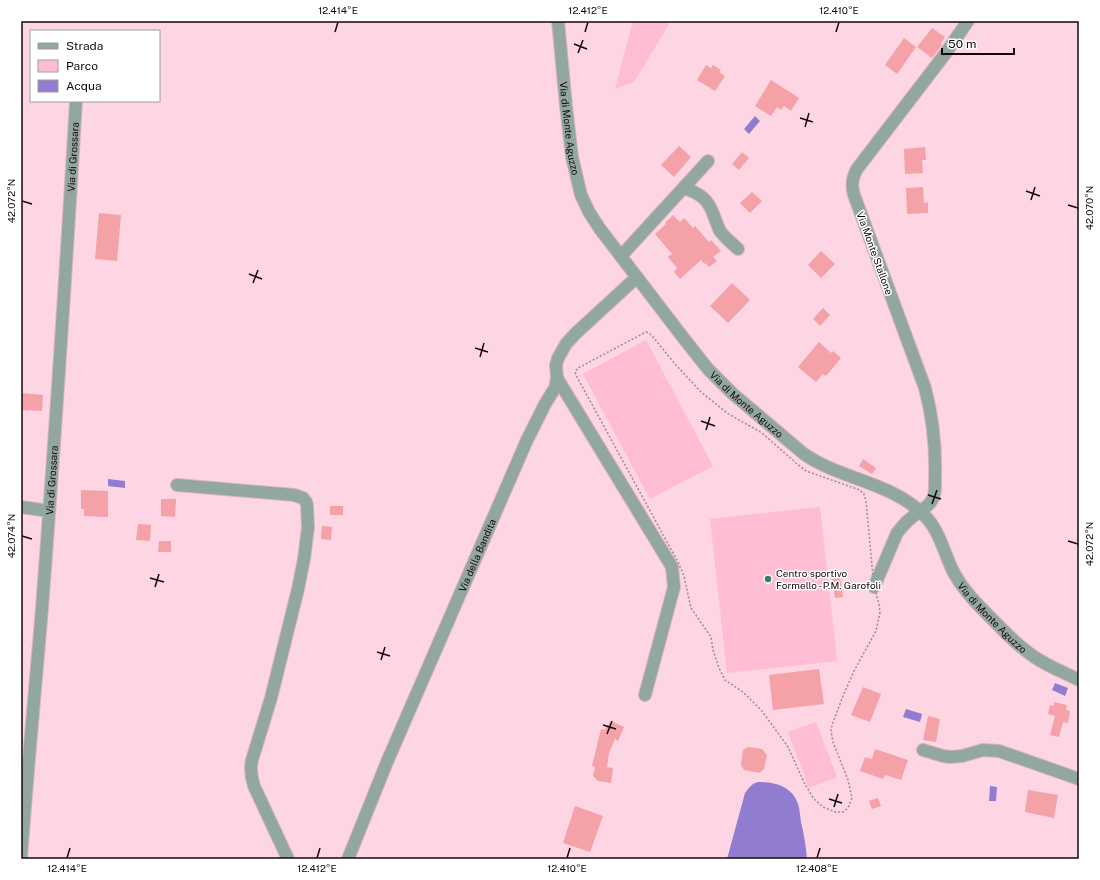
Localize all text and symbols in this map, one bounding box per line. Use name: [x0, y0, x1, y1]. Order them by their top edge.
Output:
text: 12.414°E: [318, 4, 358, 16]
text: 12.412°E: [568, 4, 608, 16]
text: 12.410°E: [819, 4, 859, 16]
legend: [30, 30, 160, 102]
scale bar: [942, 30, 1014, 56]
text: 50 m: [948, 37, 976, 51]
text: Strada: [66, 39, 103, 53]
text: Parco: [66, 59, 98, 73]
text: Acqua: [66, 79, 102, 93]
street label: Via di Monte Aguzzo: [558, 81, 582, 177]
street label: Via di Grossara: [65, 122, 81, 192]
text: 42.072°N: [5, 179, 17, 223]
text: 42.070°N: [1083, 186, 1095, 230]
street label: Via Monte Stallone: [854, 210, 896, 297]
street label: Via di Monte Aguzzo: [708, 369, 786, 440]
street label: Via di Grossara: [43, 445, 60, 515]
text: 42.074°N: [5, 514, 17, 558]
street label: Via della Bandita: [456, 517, 498, 594]
text: 42.072°N: [1083, 522, 1095, 566]
place label: Centro sportivo Formello - P.M. Garofoli: [776, 567, 881, 591]
marker: Centro sportivo Formello - P.M. Garofoli: [763, 574, 773, 584]
street label: Via di Monte Aguzzo: [955, 580, 1029, 656]
text: 12.414°E: [47, 862, 87, 874]
text: 12.412°E: [297, 862, 337, 874]
text: 12.410°E: [547, 862, 587, 874]
text: 12.408°E: [796, 862, 838, 874]

